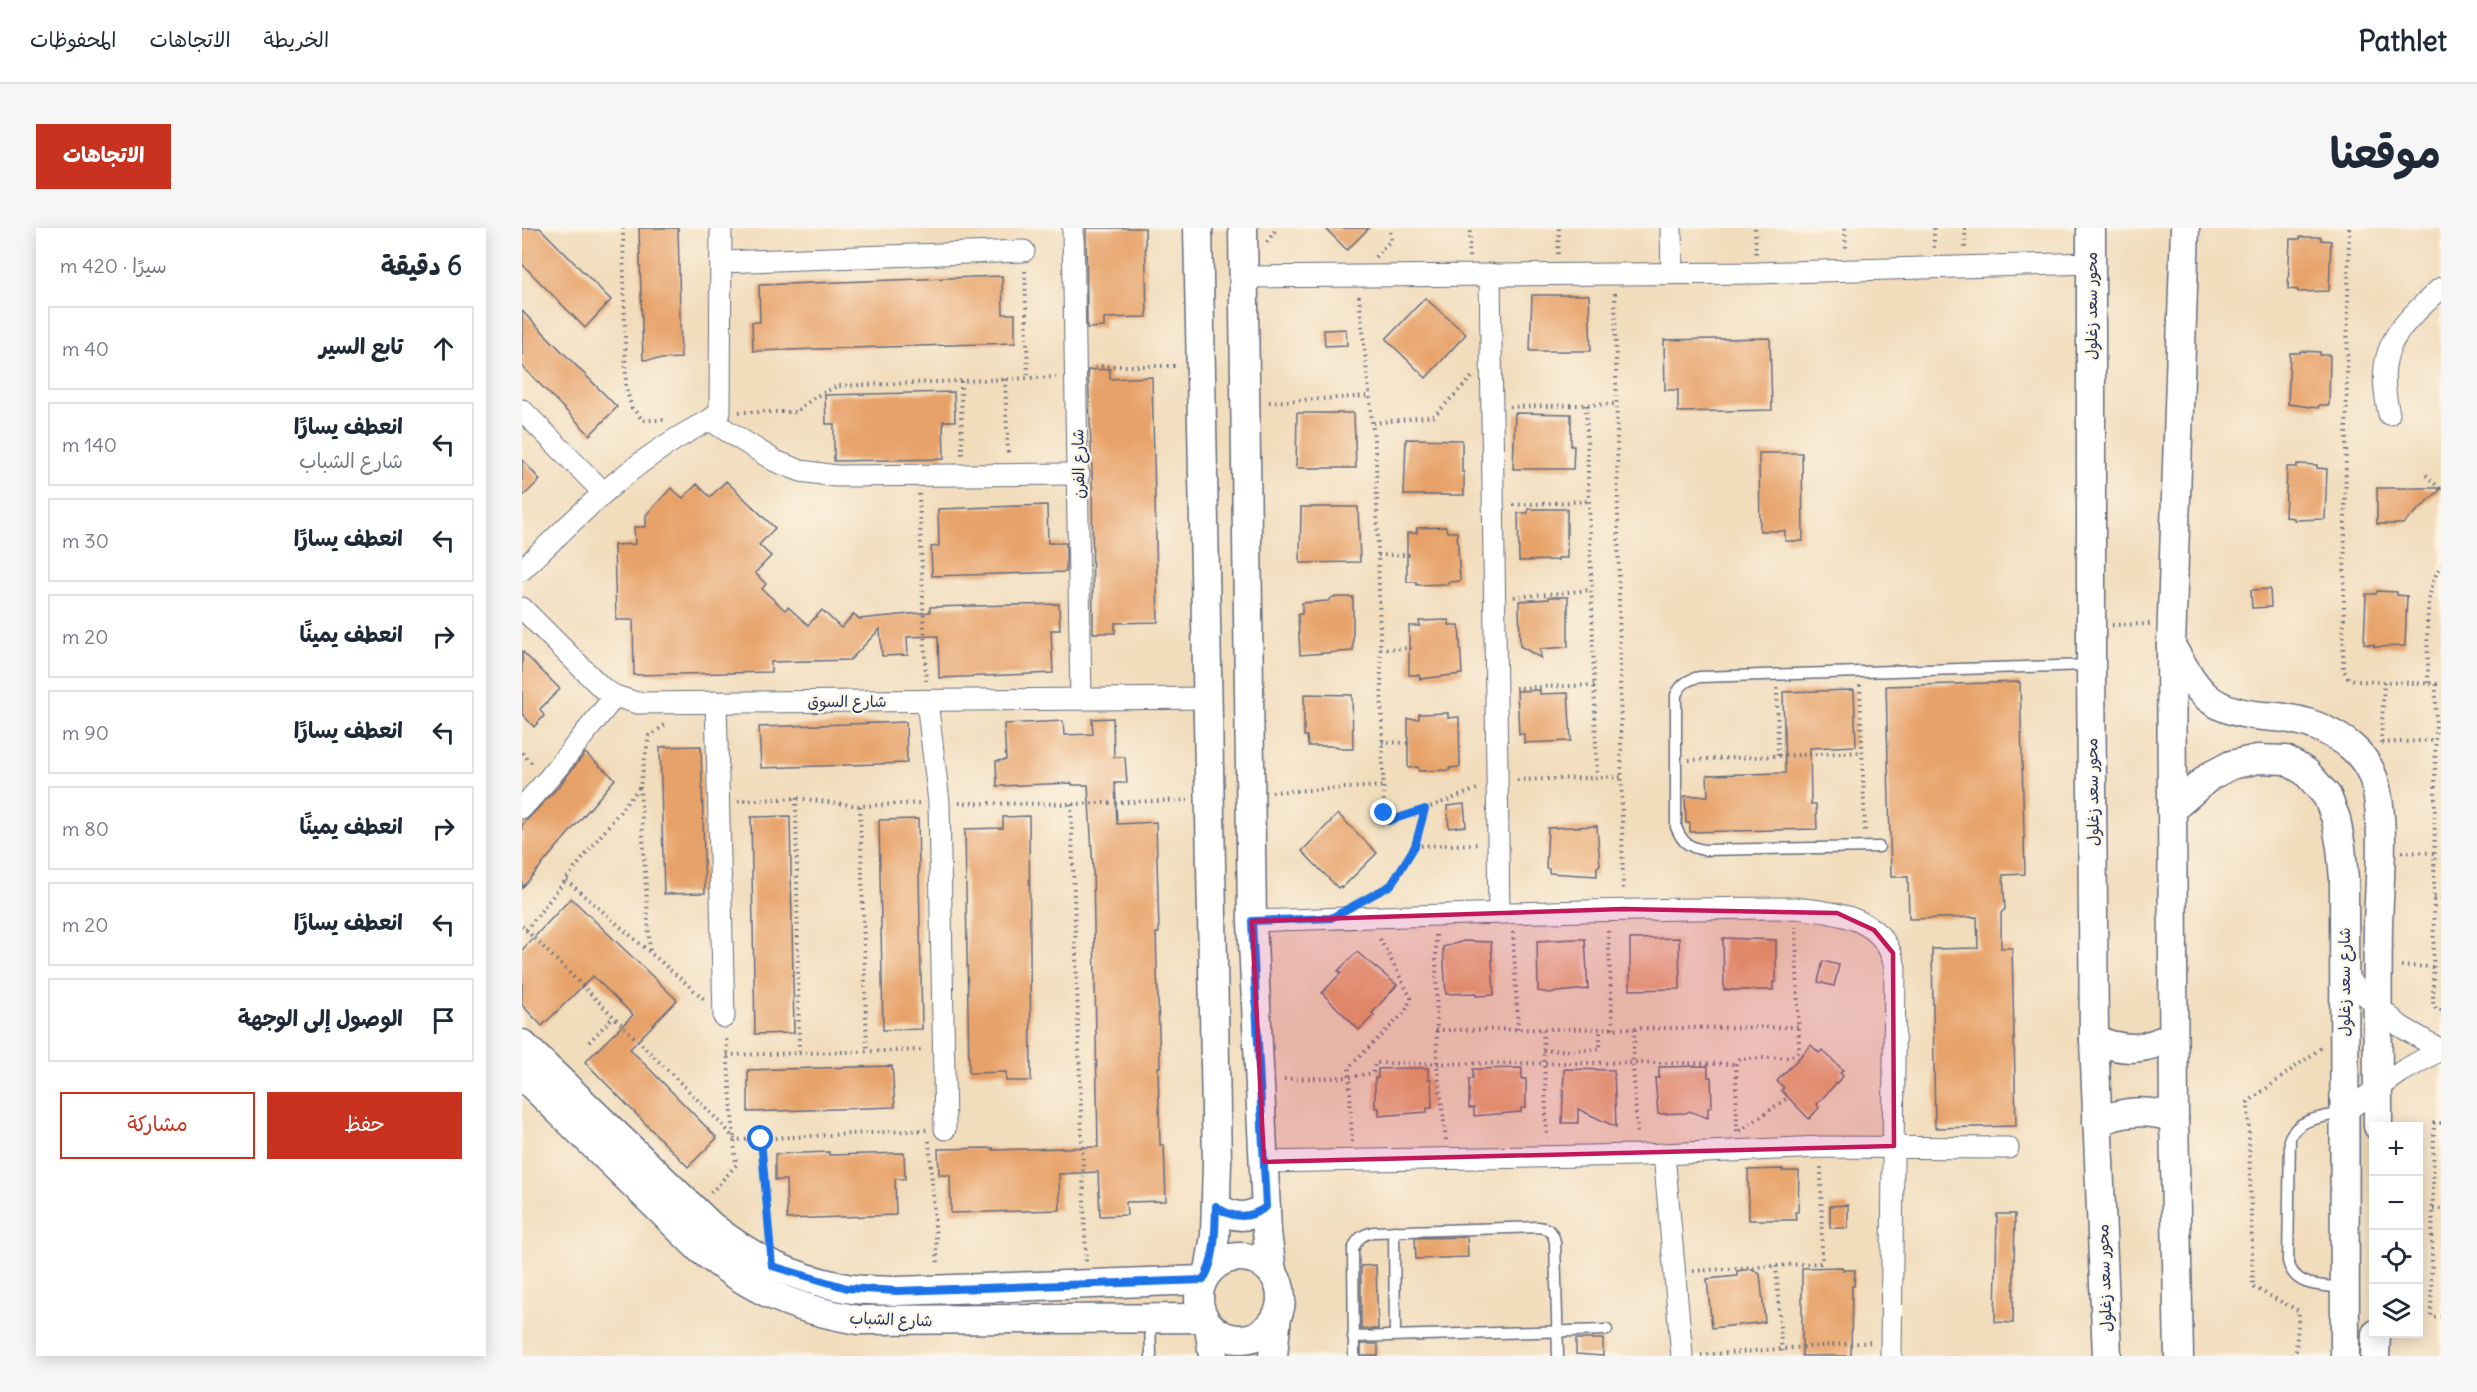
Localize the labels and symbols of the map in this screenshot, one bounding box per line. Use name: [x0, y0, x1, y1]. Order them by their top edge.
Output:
street label: محور سعد زغلول: [2081, 252, 2102, 360]
street label: شارع الفرن: [1067, 429, 1091, 499]
street label: شارع السوق: [807, 691, 887, 713]
street label: محور سعد زغلول: [2081, 738, 2104, 846]
route end: [1370, 799, 1396, 825]
street label: شارع سعد زغلول: [2334, 927, 2356, 1037]
route start: [747, 1125, 773, 1151]
street label: محور سعد زغلول: [2092, 1224, 2117, 1332]
street label: شارع الشباب: [849, 1308, 933, 1332]

